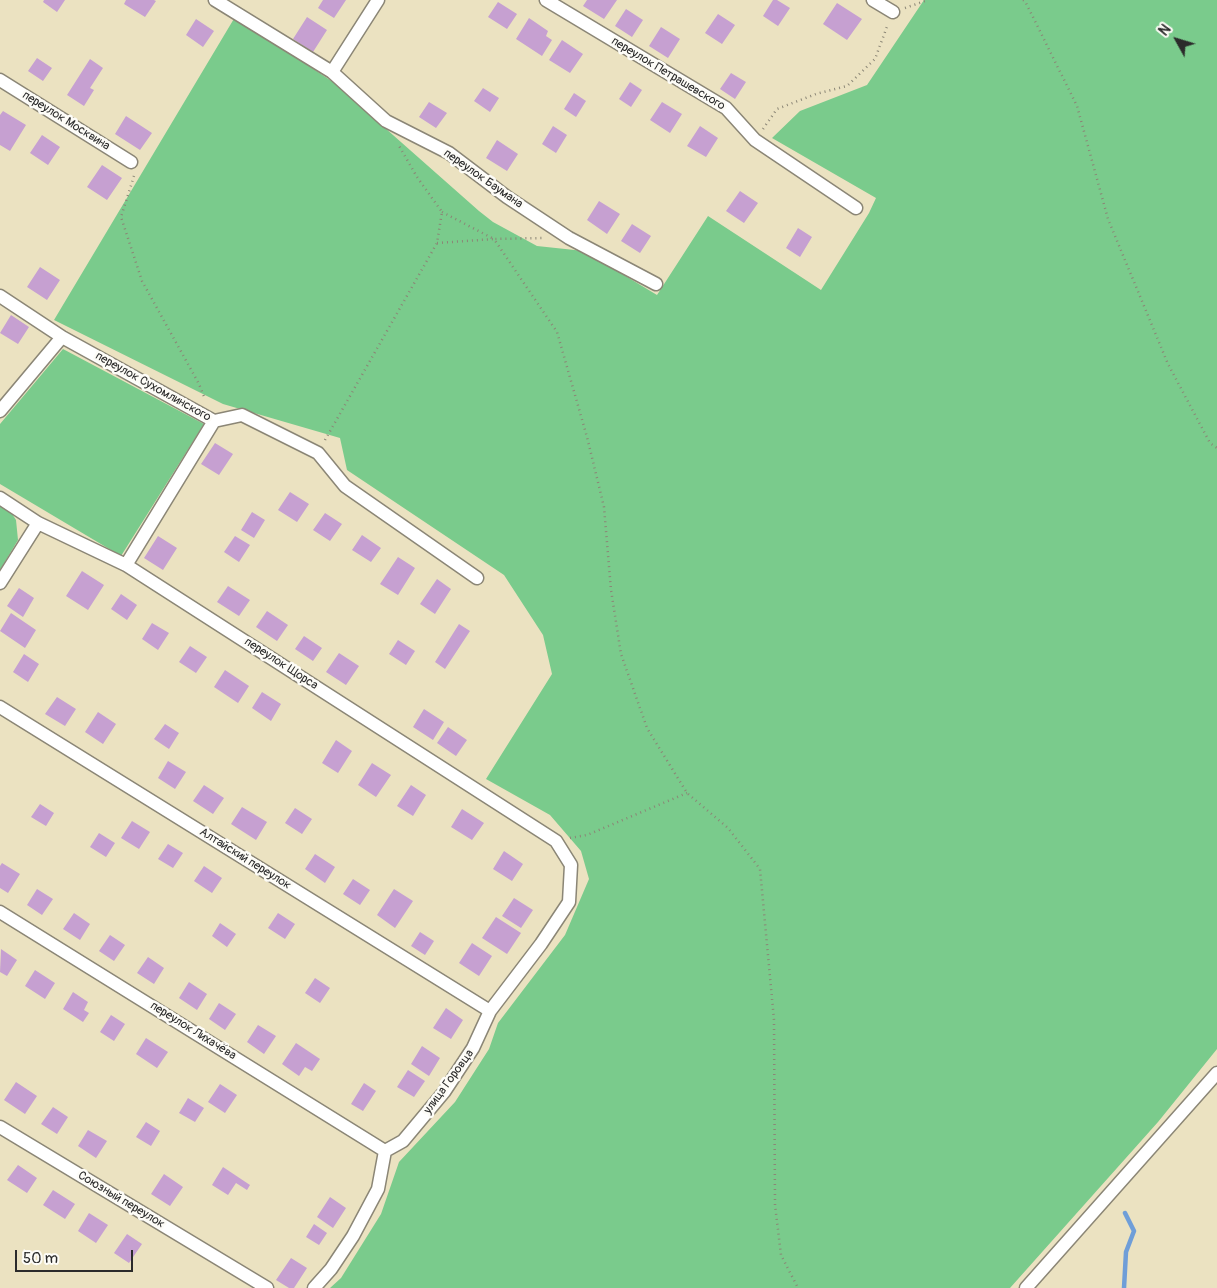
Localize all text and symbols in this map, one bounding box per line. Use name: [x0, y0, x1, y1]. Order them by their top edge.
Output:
north arrow: [1152, 15, 1202, 65]
text: N: [1155, 21, 1175, 39]
street label: переулок Петрашевского: [608, 34, 728, 114]
street label: переулок Москвина: [20, 88, 112, 154]
street label: переулок Баумана: [441, 146, 525, 212]
street label: переулок Сухомлинского: [93, 349, 213, 425]
street label: переулок Щорса: [242, 635, 320, 693]
street label: Алтайский переулок: [197, 825, 293, 893]
street label: переулок Лихачёва: [147, 999, 239, 1063]
street label: улица Горовца: [421, 1047, 477, 1117]
street label: Союзный переулок: [75, 1168, 167, 1232]
scale bar: [18, 1240, 135, 1272]
text: 50 m: [23, 1249, 58, 1268]

